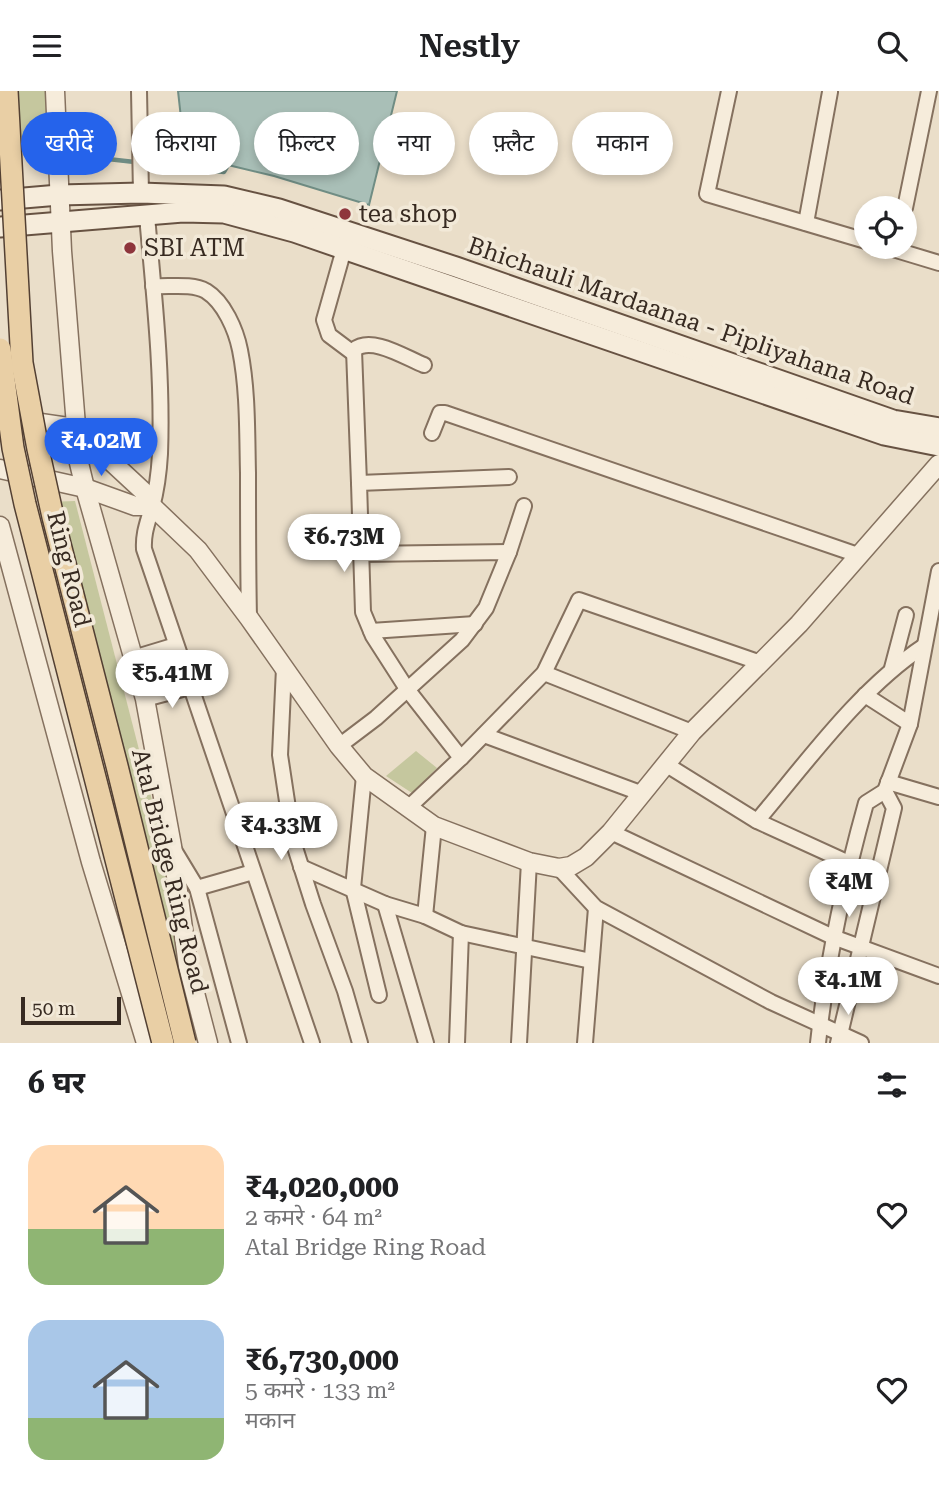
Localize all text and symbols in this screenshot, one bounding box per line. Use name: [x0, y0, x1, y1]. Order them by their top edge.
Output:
icon: menu: [28, 27, 66, 65]
text: Nestly: [419, 27, 520, 65]
icon: search: [873, 27, 911, 65]
chip: खरीदें: [21, 112, 117, 175]
chip: किराया: [131, 112, 240, 175]
chip: फ़िल्टर: [254, 112, 359, 175]
chip: नया: [373, 112, 455, 175]
chip: फ़्लैट: [469, 112, 558, 175]
chip: मकान: [572, 112, 673, 175]
map controls: [854, 196, 917, 259]
button: locate: [854, 196, 917, 259]
place label: tea shop: [359, 200, 457, 228]
marker: tea shop: [337, 206, 353, 222]
street label: Bhichauli Mardaanaa - Pipliyahana Road: [464, 231, 918, 411]
place label: SBI ATM: [144, 234, 245, 262]
marker: SBI ATM: [122, 240, 138, 256]
pin: ₹4.02M: [44, 419, 158, 478]
text: ₹4.02M: [61, 427, 141, 454]
street label: Ring Road: [41, 508, 97, 630]
pin: ₹6.73M: [287, 515, 401, 574]
text: ₹6.73M: [304, 523, 384, 550]
pin: ₹5.41M: [115, 651, 229, 710]
text: ₹5.41M: [132, 659, 212, 686]
street label: Atal Bridge Ring Road: [126, 746, 214, 996]
pin: ₹4.33M: [224, 803, 338, 862]
text: ₹4.33M: [241, 811, 321, 838]
pin: ₹4M: [815, 859, 883, 919]
text: ₹4M: [825, 868, 873, 895]
pin: ₹4.1M: [799, 957, 897, 1017]
text: ₹4.1M: [814, 966, 882, 993]
scale bar: [21, 994, 121, 1026]
text: 50 m: [32, 997, 75, 1020]
text: 6 घर: [28, 1065, 85, 1100]
icon: filters: [873, 1066, 911, 1104]
text: ₹4,020,000: [245, 1169, 399, 1204]
icon: home: [84, 1173, 168, 1257]
icon: heart: [873, 1196, 911, 1234]
text: 2 कमरे · 64 m²: [245, 1204, 382, 1231]
text: Atal Bridge Ring Road: [245, 1234, 486, 1261]
text: ₹6,730,000: [245, 1342, 399, 1377]
icon: home: [84, 1348, 168, 1432]
icon: heart: [873, 1371, 911, 1409]
text: 5 कमरे · 133 m²: [245, 1377, 395, 1404]
text: मकान: [245, 1407, 295, 1434]

